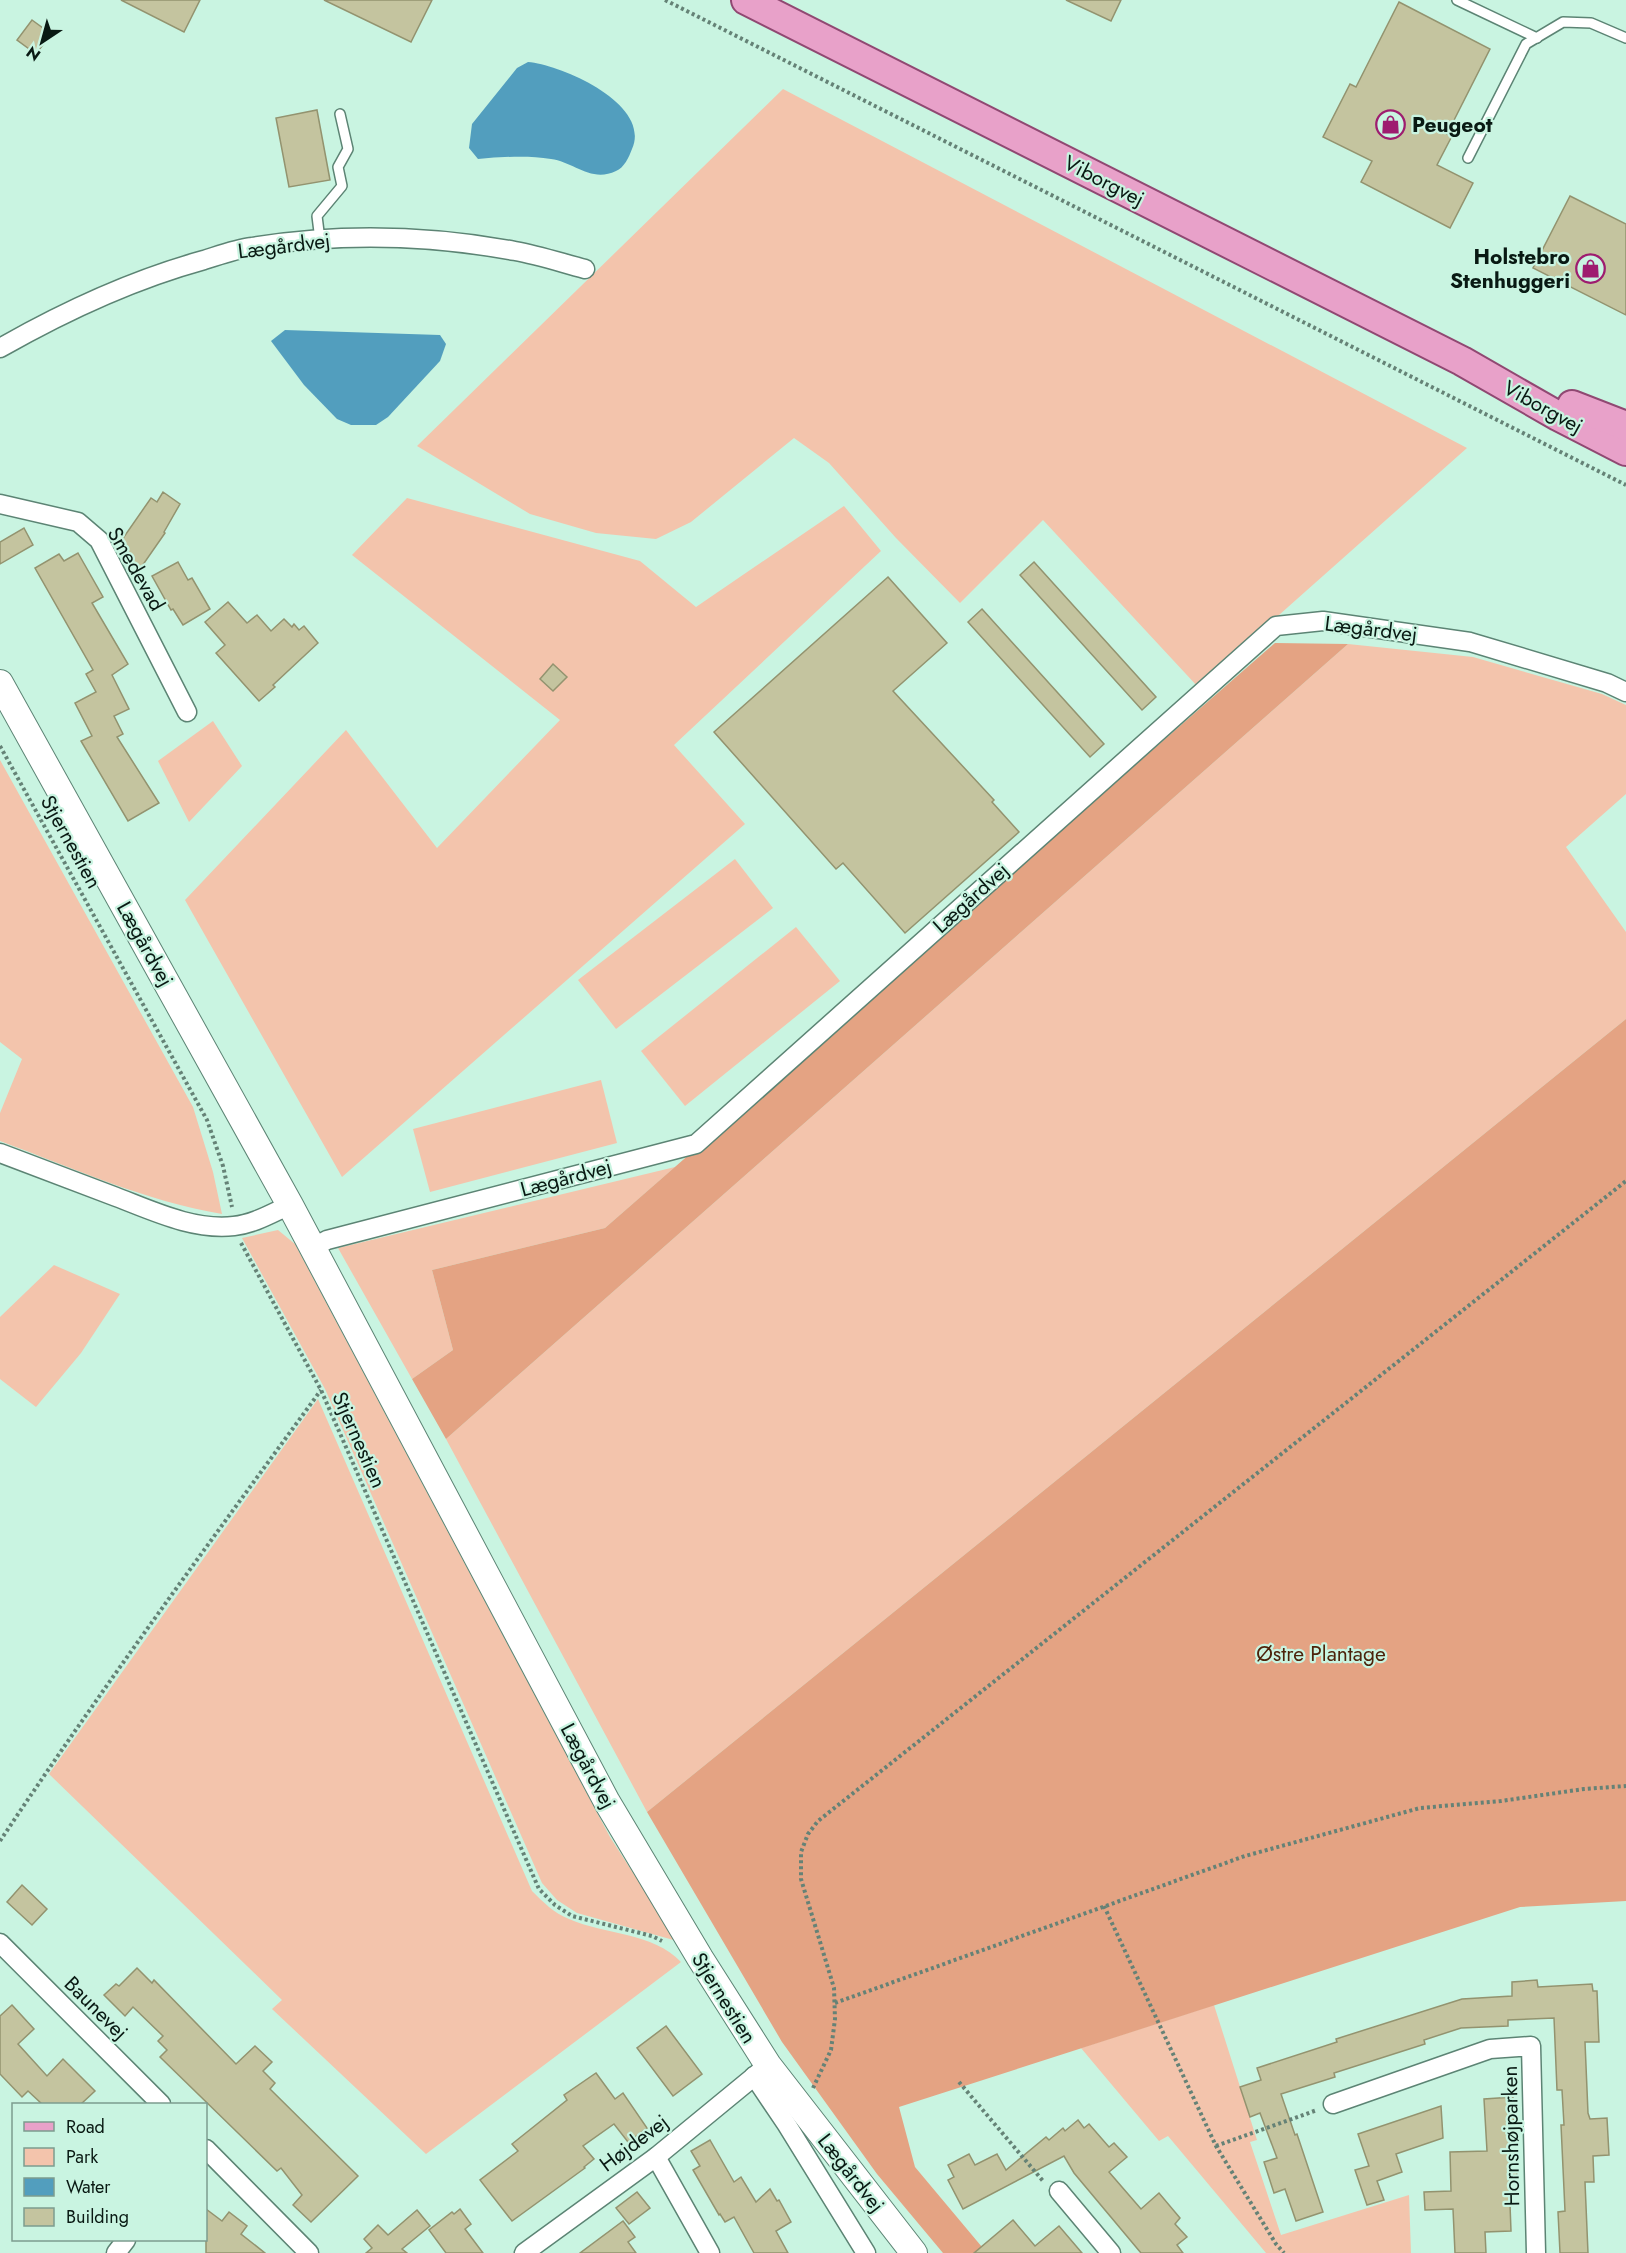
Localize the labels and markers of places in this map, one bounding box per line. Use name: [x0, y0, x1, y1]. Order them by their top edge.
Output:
shop icon: Peugeot: [1375, 109, 1407, 141]
place label: Peugeot: [1412, 110, 1493, 140]
place label: Holstebro Stenhuggeri: [1450, 242, 1570, 296]
shop icon: Holstebro Stenhuggeri: [1575, 253, 1607, 285]

